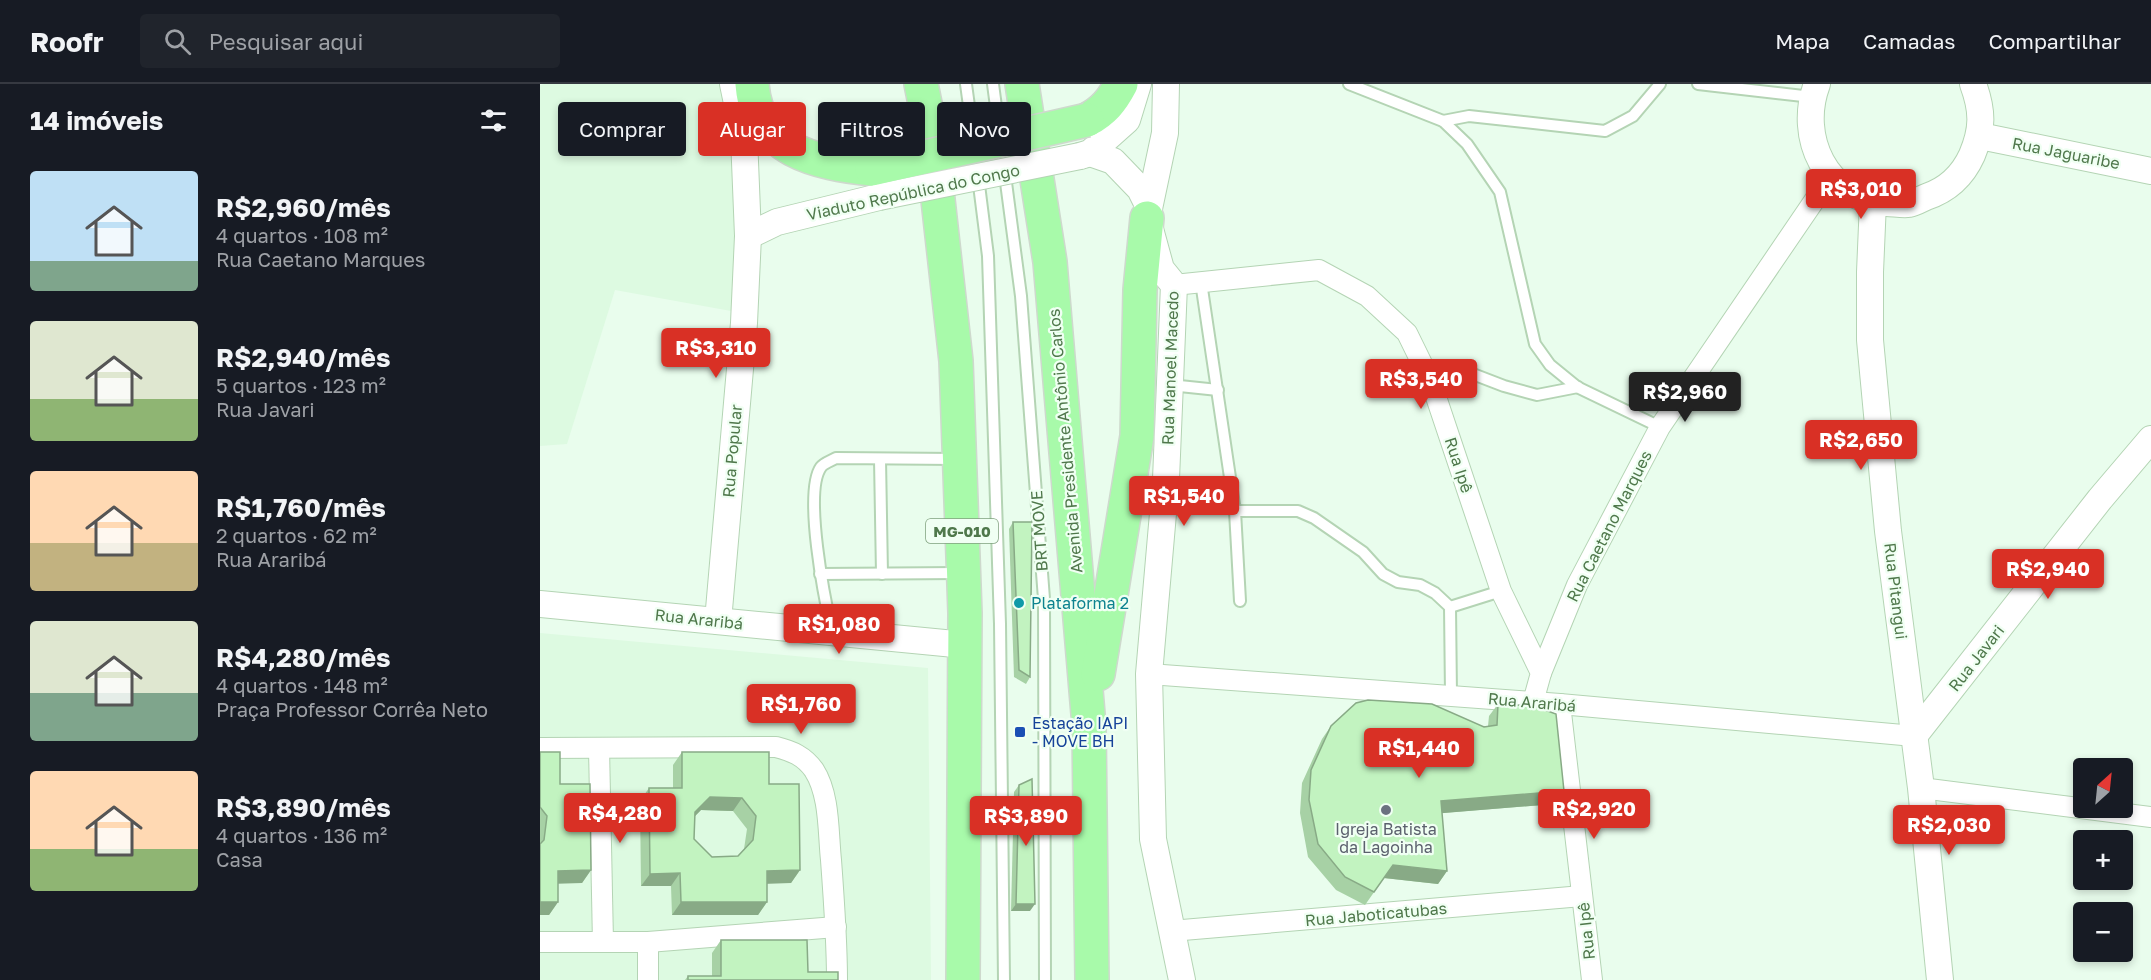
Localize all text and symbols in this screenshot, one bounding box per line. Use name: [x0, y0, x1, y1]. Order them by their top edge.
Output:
search box: [140, 14, 560, 68]
text: Roofr: [30, 25, 104, 58]
icon: search: [161, 25, 194, 58]
text: Pesquisar aqui: [209, 28, 363, 55]
text: Mapa: [1775, 28, 1830, 54]
text: Camadas: [1863, 28, 1955, 54]
text: Compartilhar: [1988, 28, 2121, 54]
chip: Comprar: [558, 102, 686, 156]
chip: Alugar: [698, 102, 806, 156]
chip: Filtros: [818, 102, 925, 156]
chip: Novo: [937, 102, 1031, 156]
icon: filters: [477, 104, 510, 137]
text: 14 imóveis: [30, 105, 163, 136]
street label: Rua Jaguaribe: [2010, 133, 2122, 173]
street label: Viaduto República do Congo: [805, 160, 1021, 224]
pin: R$3,010: [1806, 169, 1916, 220]
text: R$3,010: [1820, 176, 1902, 200]
text: R$2,960/mês: [216, 192, 391, 223]
icon: home: [78, 195, 150, 267]
text: 4 quartos · 108 m²: [216, 223, 388, 247]
text: Rua Caetano Marques: [216, 247, 425, 271]
street label: Rua Manoel Macedo: [1157, 291, 1183, 445]
street label: Avenida Presidente Antônio Carlos: [1043, 308, 1087, 574]
pin: R$3,310: [661, 328, 771, 379]
text: R$3,310: [675, 335, 757, 359]
text: R$2,940/mês: [216, 342, 390, 373]
icon: home: [78, 345, 150, 417]
pin: R$3,540: [1366, 359, 1476, 410]
text: R$3,540: [1379, 366, 1463, 390]
pin: R$2,960: [1630, 372, 1740, 423]
text: 5 quartos · 123 m²: [216, 373, 386, 397]
text: R$2,960: [1643, 379, 1727, 403]
text: Rua Javari: [216, 397, 315, 421]
street label: Rua Popular: [718, 404, 746, 498]
pin: R$2,650: [1806, 420, 1916, 471]
text: R$2,650: [1819, 427, 1903, 451]
street label: Rua Ipê: [1441, 435, 1477, 495]
street label: Rua Caetano Marques: [1562, 447, 1656, 605]
pin: R$1,540: [1129, 476, 1239, 527]
text: R$1,540: [1143, 483, 1225, 507]
street label: BRT MOVE: [1026, 490, 1052, 572]
text: R$1,760/mês: [216, 492, 386, 523]
icon: home: [78, 495, 150, 567]
road number: MG-010: [926, 519, 998, 543]
text: 2 quartos · 62 m²: [216, 523, 377, 547]
street label: Rua Pitangui: [1880, 542, 1912, 640]
text: Rua Araribá: [216, 547, 327, 571]
pin: R$2,940: [1993, 549, 2103, 600]
text: R$2,940: [2006, 556, 2090, 580]
place label: Plataforma 2: [1031, 593, 1129, 613]
marker: Plataforma 2: [1012, 596, 1026, 610]
street label: Rua Araribá: [654, 604, 744, 634]
pin: R$1,080: [784, 604, 894, 655]
text: R$1,080: [798, 611, 880, 635]
street label: Rua Javari: [1944, 621, 2008, 695]
text: R$4,280/mês: [216, 642, 391, 673]
icon: home: [78, 645, 150, 717]
text: 4 quartos · 148 m²: [216, 673, 388, 697]
pin: R$1,760: [746, 684, 856, 735]
street label: Rua Araribá: [1487, 688, 1577, 716]
text: R$1,760: [761, 691, 841, 715]
text: Praça Professor Corrêa Neto: [216, 697, 488, 721]
place label: Estação IAPI - MOVE BH: [1032, 713, 1128, 751]
marker: Estação IAPI - MOVE BH: [1013, 725, 1027, 739]
pin: R$1,440: [1364, 728, 1474, 779]
text: R$1,440: [1378, 735, 1460, 759]
north arrow: [2073, 758, 2133, 818]
map controls: [2073, 758, 2133, 962]
pin: R$2,920: [1539, 789, 1649, 840]
text: R$3,890/mês: [216, 792, 391, 823]
pin: R$4,280: [565, 793, 675, 844]
icon: home: [78, 795, 150, 867]
pin: R$3,890: [971, 796, 1081, 847]
text: R$2,920: [1552, 796, 1636, 820]
text: R$4,280: [578, 800, 662, 824]
text: R$3,890: [984, 803, 1068, 827]
marker: Igreja Batista da Lagoinha: [1379, 803, 1393, 817]
pin: R$2,030: [1894, 805, 2004, 856]
text: R$2,030: [1907, 812, 1991, 836]
place label: Igreja Batista da Lagoinha: [1335, 819, 1437, 857]
text: 4 quartos · 136 m²: [216, 823, 387, 847]
button: +: [2073, 830, 2133, 890]
text: Casa: [216, 847, 263, 871]
street label: Rua Jaboticatubas: [1304, 898, 1448, 930]
street label: Rua Ipê: [1573, 901, 1599, 961]
button: −: [2073, 902, 2133, 962]

